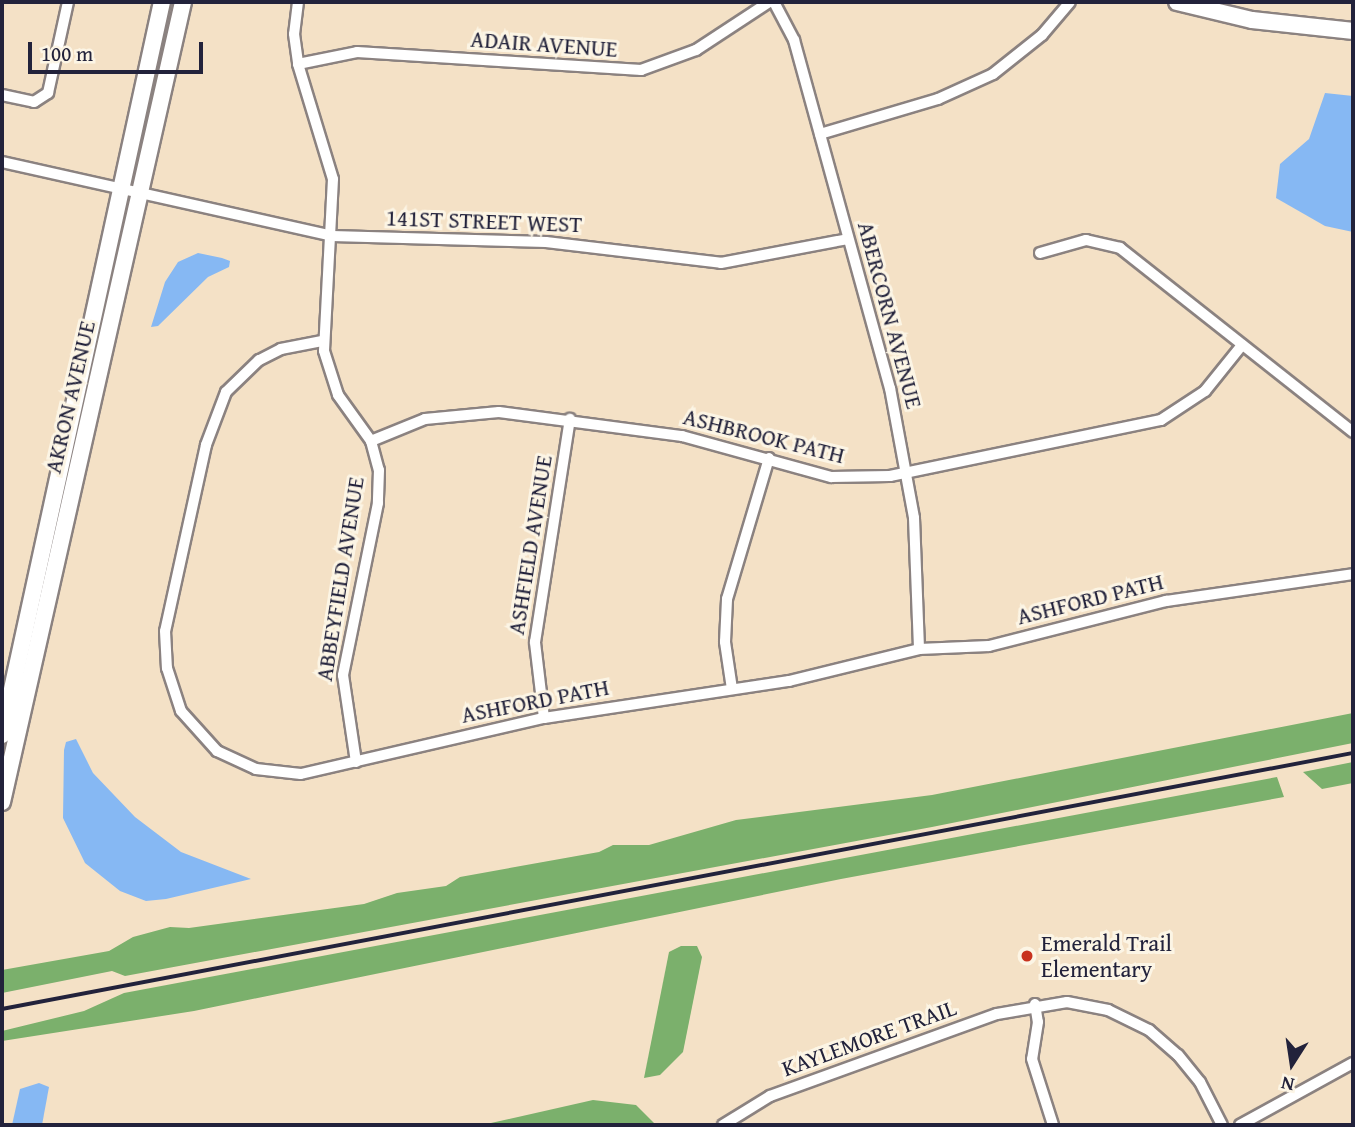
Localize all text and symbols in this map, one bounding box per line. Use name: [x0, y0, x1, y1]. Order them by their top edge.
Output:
street label: ADAIR AVENUE: [470, 25, 618, 63]
scale bar: [32, 28, 206, 72]
text: 100 m: [41, 38, 93, 69]
street label: 141ST STREET WEST: [385, 204, 583, 238]
street label: ABERCORN AVENUE: [852, 219, 928, 411]
street label: AKRON AVENUE: [39, 318, 101, 476]
street label: ASHBROOK PATH: [680, 403, 848, 469]
street label: ASHFIELD AVENUE: [502, 453, 558, 637]
street label: ABBEYFIELD AVENUE: [310, 475, 370, 683]
street label: ASHFORD PATH: [1014, 567, 1166, 631]
street label: ASHFORD PATH: [459, 673, 611, 729]
place label: Emerald Trail Elementary: [1041, 929, 1172, 983]
marker: Emerald Trail Elementary: [1019, 948, 1035, 964]
street label: KAYLEMORE TRAIL: [778, 994, 960, 1082]
north arrow: [1257, 1029, 1327, 1099]
text: N: [1279, 1070, 1297, 1100]

